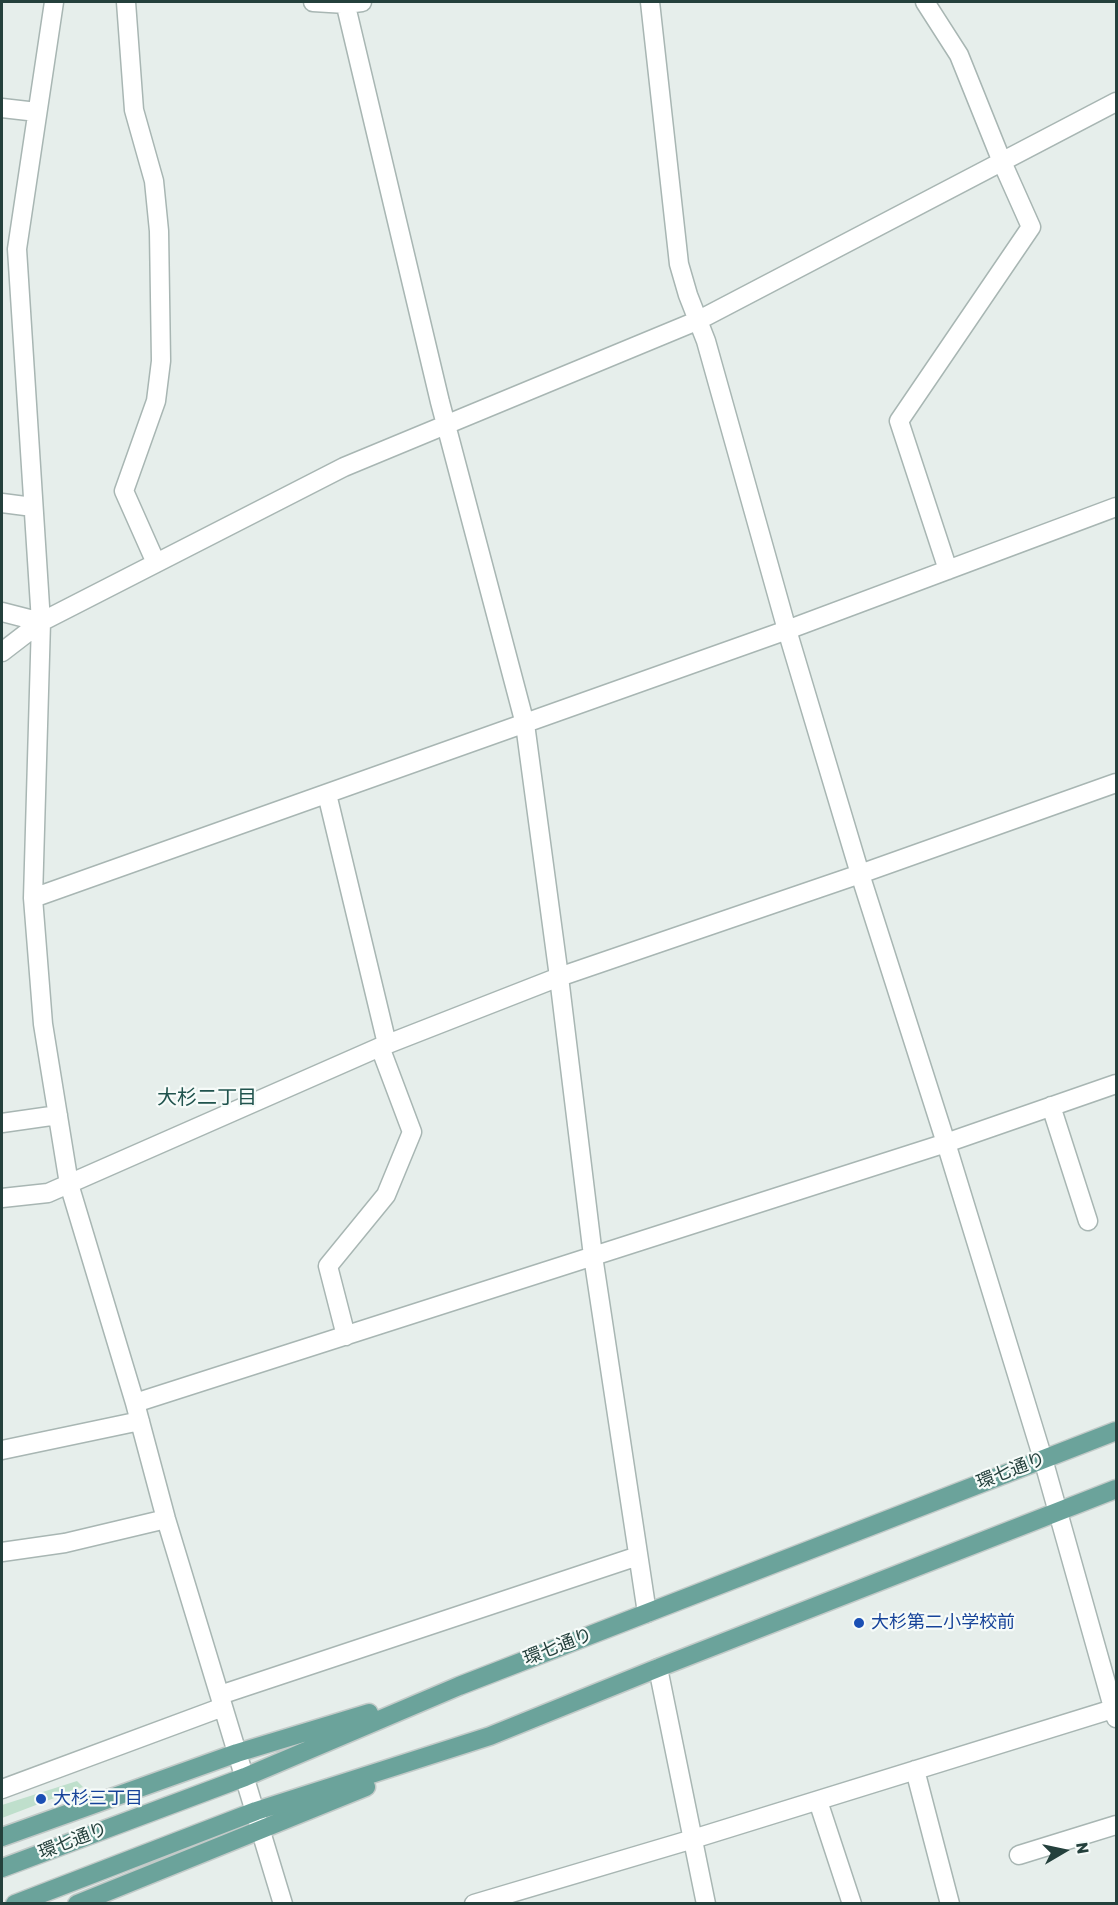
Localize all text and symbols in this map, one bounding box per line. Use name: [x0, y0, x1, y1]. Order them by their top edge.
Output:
district label: 大杉二丁目: [157, 1086, 257, 1110]
street label: 環七通り: [974, 1448, 1048, 1494]
place label: 大杉第二小学校前: [871, 1612, 1015, 1634]
marker: 大杉第二小学校前: [852, 1616, 866, 1630]
street label: 環七通り: [521, 1624, 595, 1670]
place label: 大杉三丁目: [53, 1788, 143, 1810]
marker: 大杉三丁目: [34, 1792, 48, 1806]
street label: 環七通り: [36, 1818, 110, 1864]
north arrow: [1034, 1821, 1094, 1881]
text: N: [1072, 1841, 1093, 1855]

